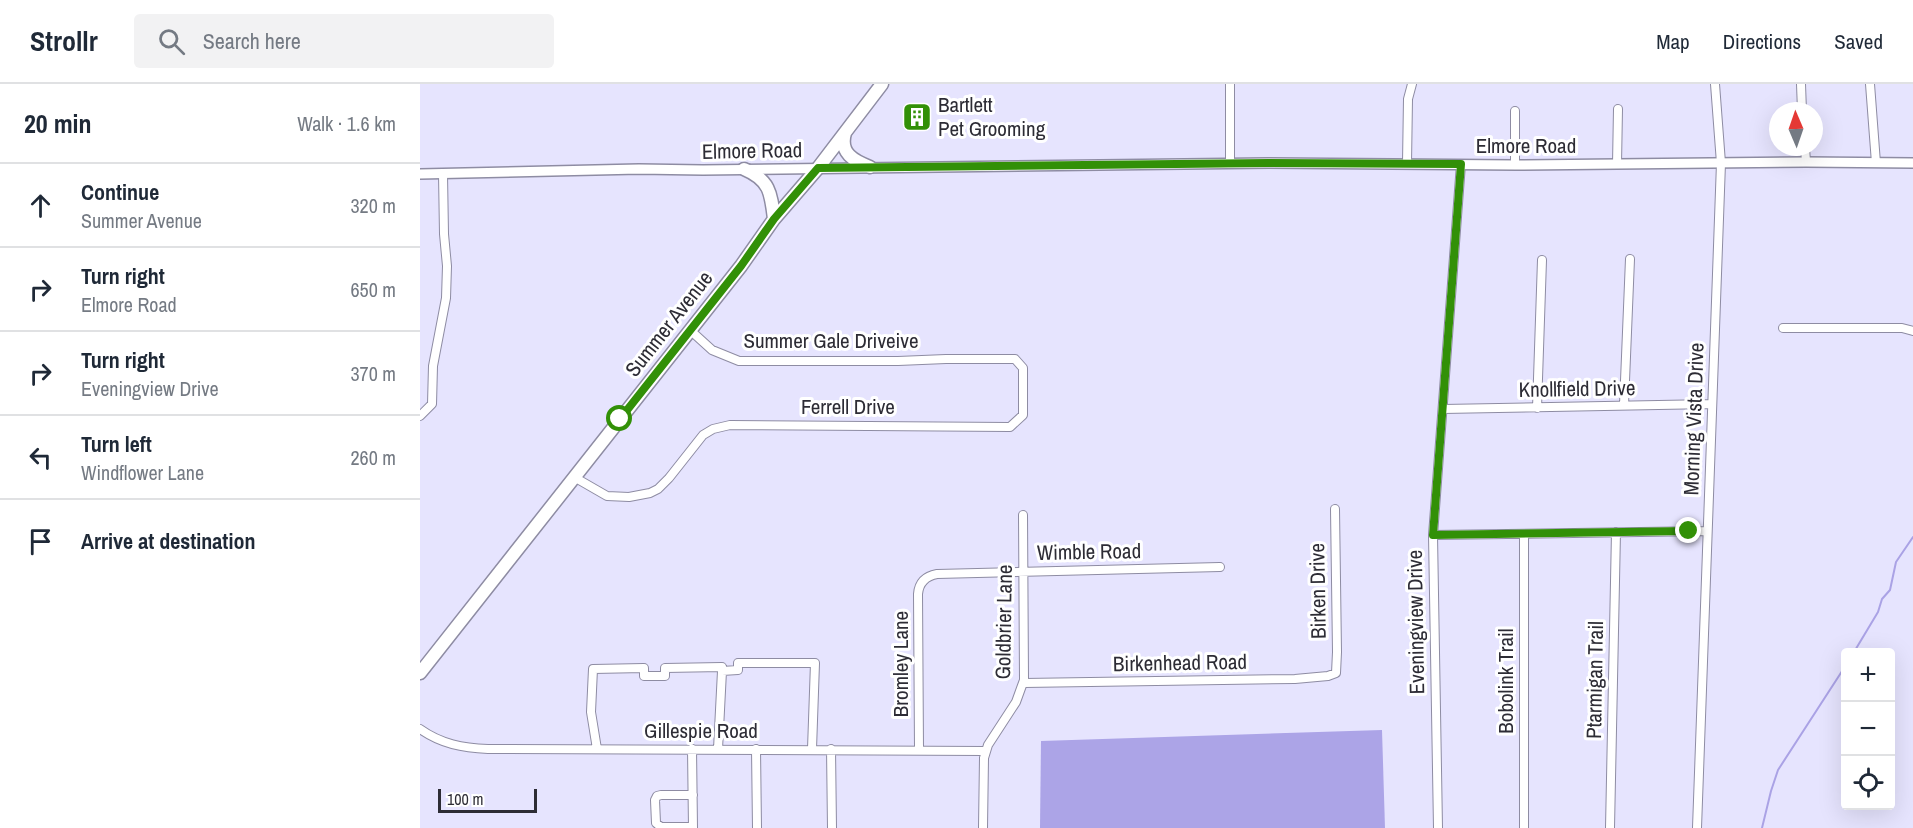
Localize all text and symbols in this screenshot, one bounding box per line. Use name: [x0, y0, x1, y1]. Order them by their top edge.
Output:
search box: [134, 14, 554, 68]
text: Strollr: [30, 22, 98, 60]
icon: search: [155, 25, 188, 58]
text: Search here: [203, 26, 301, 56]
text: Map: [1656, 27, 1690, 56]
text: Directions: [1723, 27, 1801, 56]
text: Saved: [1834, 27, 1883, 56]
place label: Bartlett Pet Grooming: [938, 90, 1046, 143]
building icon: Bartlett Pet Grooming: [901, 101, 933, 133]
north arrow: [1769, 102, 1823, 156]
text: 20 min: [24, 106, 92, 141]
text: Walk · 1.6 km: [297, 110, 396, 137]
street label: Elmore Road: [1476, 131, 1576, 160]
street label: Elmore Road: [701, 135, 802, 166]
text: Continue: [81, 177, 159, 207]
icon: ahead: [24, 189, 57, 222]
text: 320 m: [350, 192, 396, 219]
text: Summer Avenue: [81, 207, 202, 234]
text: Turn right: [81, 261, 165, 291]
street label: Summer Avenue: [618, 265, 719, 383]
icon: right: [24, 273, 57, 306]
text: 650 m: [350, 276, 396, 303]
text: Elmore Road: [81, 291, 177, 318]
street label: Summer Gale Driveive: [743, 326, 919, 355]
street label: Morning Vista Drive: [1676, 342, 1711, 496]
text: Turn right: [81, 345, 165, 375]
icon: right: [24, 357, 57, 390]
text: 370 m: [350, 360, 396, 387]
street label: Knollfield Drive: [1518, 373, 1636, 404]
text: Eveningview Drive: [81, 375, 219, 402]
street label: Ferrell Drive: [801, 392, 895, 421]
route start: [606, 405, 632, 431]
text: Turn left: [81, 429, 152, 459]
icon: left: [24, 441, 57, 474]
text: 260 m: [350, 444, 396, 471]
text: Windflower Lane: [81, 459, 204, 486]
route end: [1675, 517, 1701, 543]
icon: arrive: [24, 525, 57, 558]
text: Arrive at destination: [81, 526, 255, 556]
street label: Wimble Road: [1037, 536, 1141, 567]
street label: Birken Drive: [1302, 543, 1333, 639]
street label: Eveningview Drive: [1400, 550, 1431, 695]
street label: Goldbrier Lane: [988, 564, 1019, 680]
street label: Bromley Lane: [886, 611, 915, 717]
street label: Ptarmigan Trail: [1579, 621, 1610, 739]
street label: Bobolink Trail: [1491, 628, 1520, 734]
street label: Birkenhead Road: [1113, 647, 1247, 678]
map controls: [1841, 648, 1895, 810]
button: +: [1841, 648, 1895, 702]
button: −: [1841, 702, 1895, 756]
street label: Gillespie Road: [644, 716, 758, 745]
button: locate: [1841, 756, 1895, 810]
scale bar: [438, 786, 537, 814]
text: 100 m: [447, 788, 483, 810]

